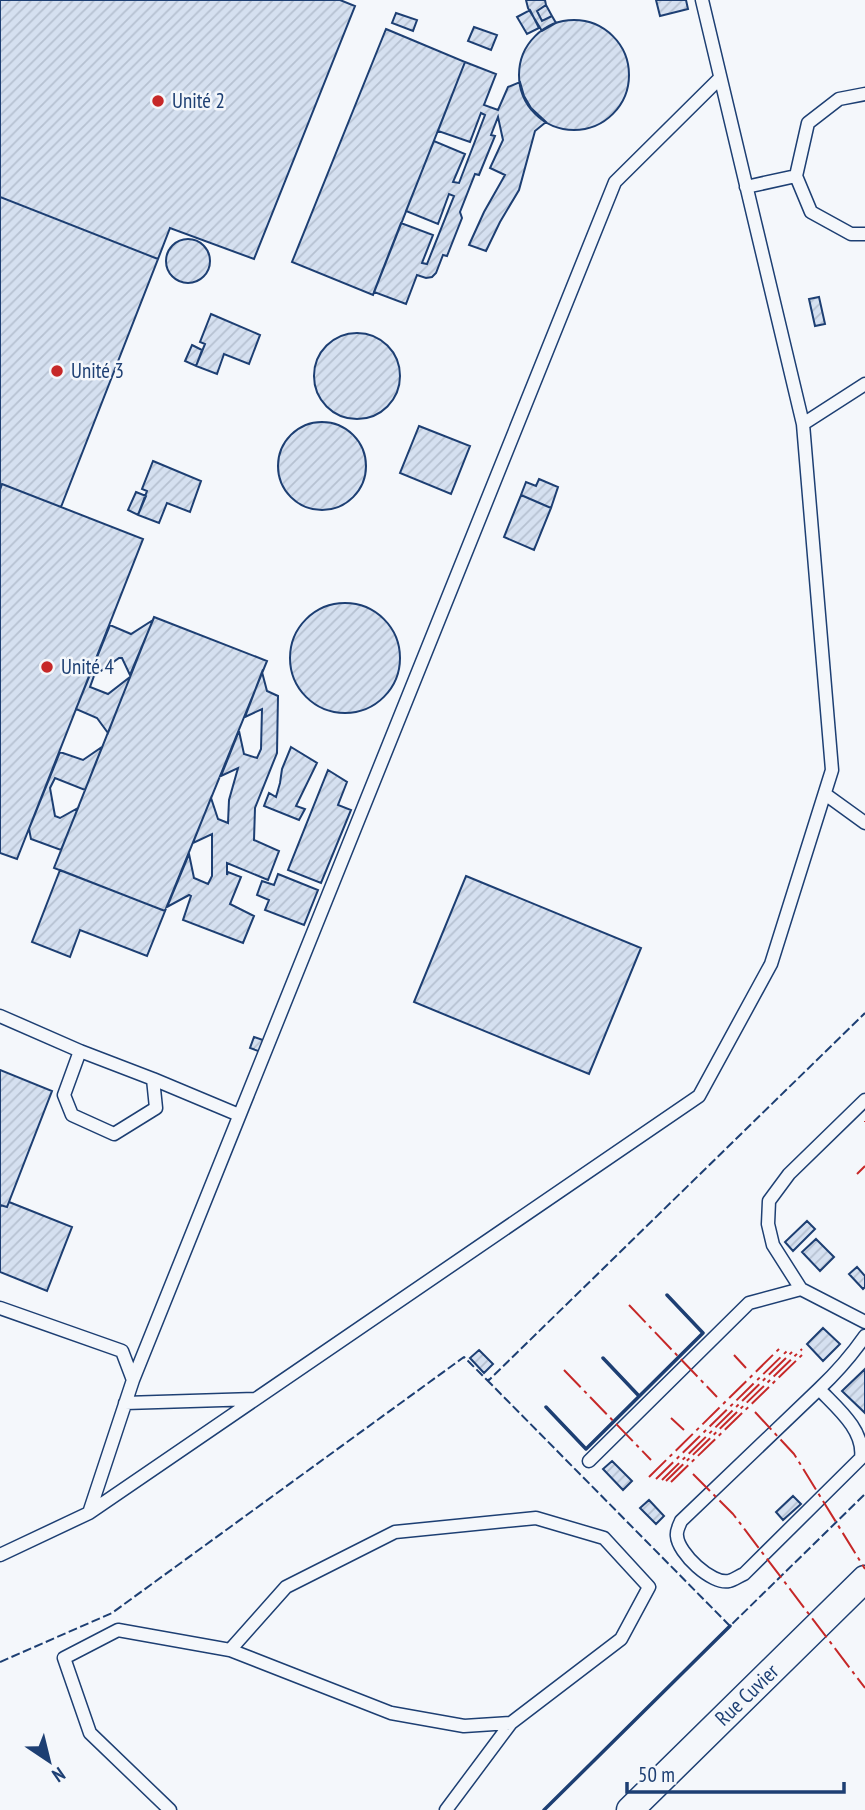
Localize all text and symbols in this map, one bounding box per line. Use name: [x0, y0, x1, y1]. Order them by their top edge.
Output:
place label: Unité 2: [172, 87, 225, 114]
marker: Unité 2: [150, 93, 166, 109]
place label: Unité 3: [71, 357, 124, 384]
marker: Unité 3: [49, 363, 65, 379]
place label: Unité 4: [61, 653, 114, 680]
marker: Unité 4: [39, 659, 55, 675]
street label: Rue Cuvier: [709, 1658, 784, 1731]
north arrow: [14, 1726, 84, 1796]
scale bar: [627, 1750, 844, 1794]
text: 50 m: [638, 1761, 675, 1788]
text: N: [48, 1762, 70, 1788]

